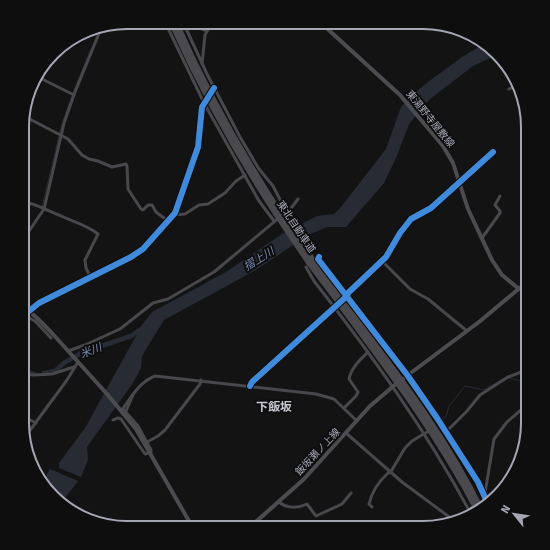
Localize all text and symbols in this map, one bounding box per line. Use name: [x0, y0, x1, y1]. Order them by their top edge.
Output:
street label: 東湯野寺屋敷線: [403, 88, 457, 150]
street label: 東北自動車道: [274, 199, 318, 255]
water label: 摺上川: [242, 244, 277, 273]
water label: 米川: [78, 340, 105, 361]
district label: 下飯坂: [256, 400, 292, 414]
street label: 飯坂瀬ノ上線: [293, 426, 343, 478]
north arrow: [494, 494, 534, 534]
text: N: [498, 503, 513, 516]

